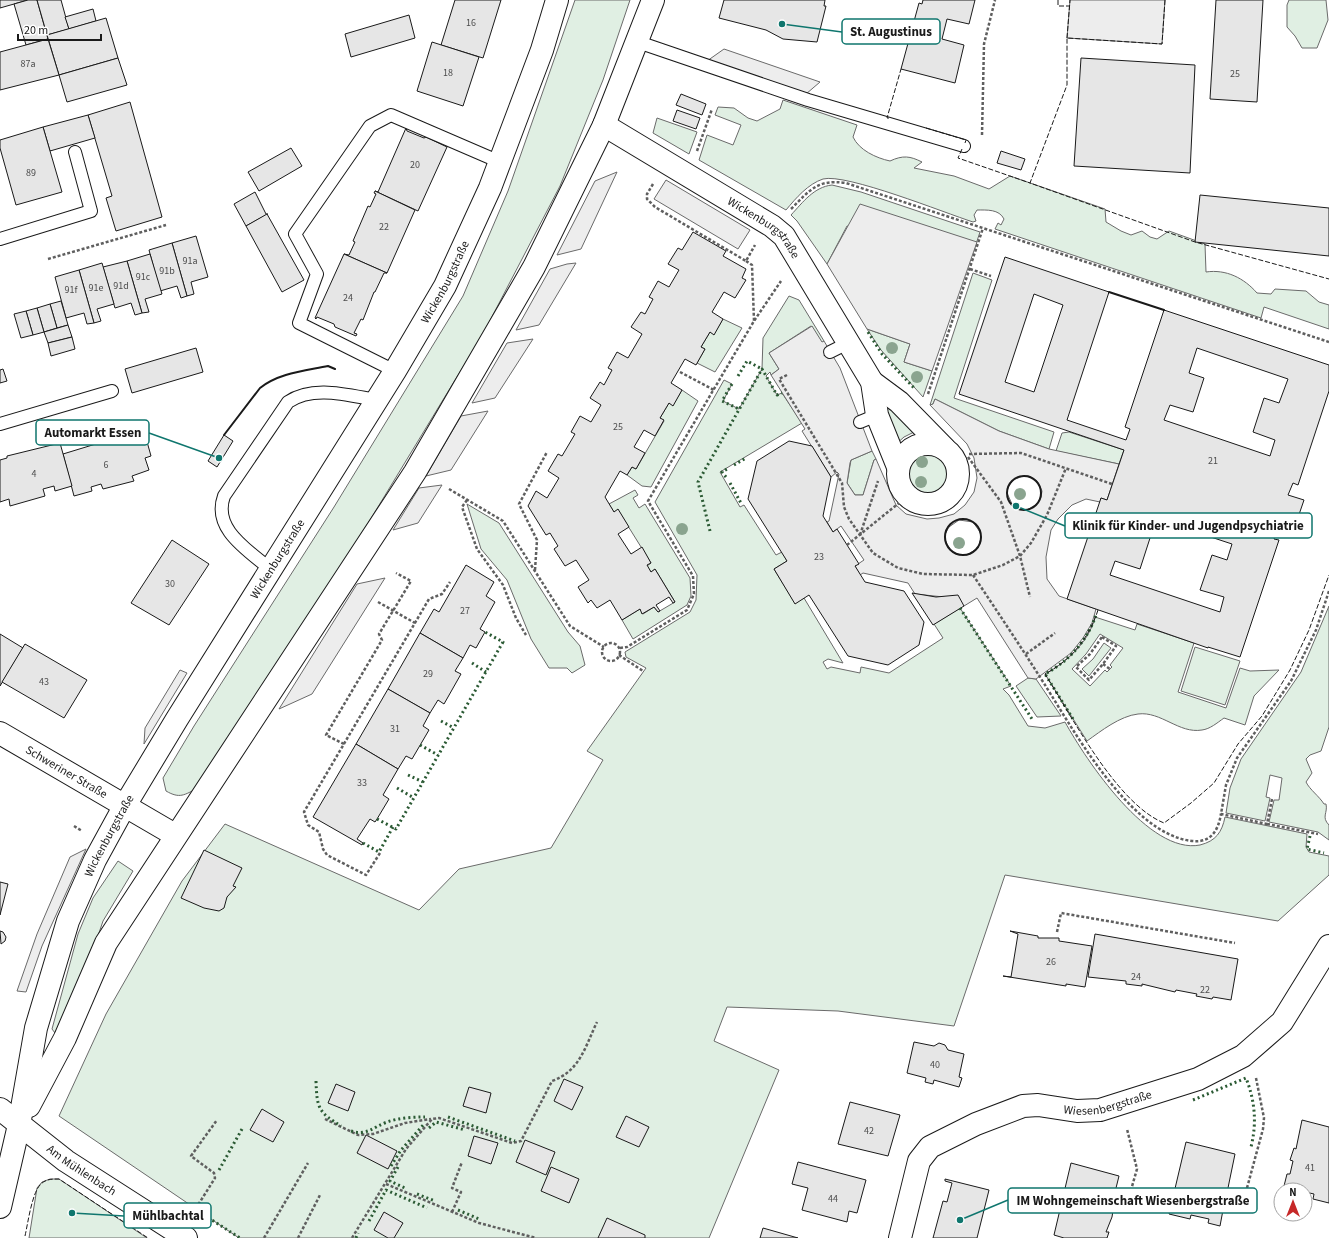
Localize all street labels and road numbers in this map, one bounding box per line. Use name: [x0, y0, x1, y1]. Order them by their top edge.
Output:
street label: Wickenburgstraße: [724, 193, 804, 262]
street label: Wickenburgstraße: [417, 238, 474, 327]
street label: Wickenburgstraße: [246, 516, 309, 602]
street label: Schweriner Straße: [22, 742, 110, 803]
street label: Wickenburgstraße: [81, 792, 138, 880]
street label: Wiesenbergstraße: [1062, 1086, 1154, 1120]
street label: Am Mühlenbach: [43, 1141, 119, 1200]

